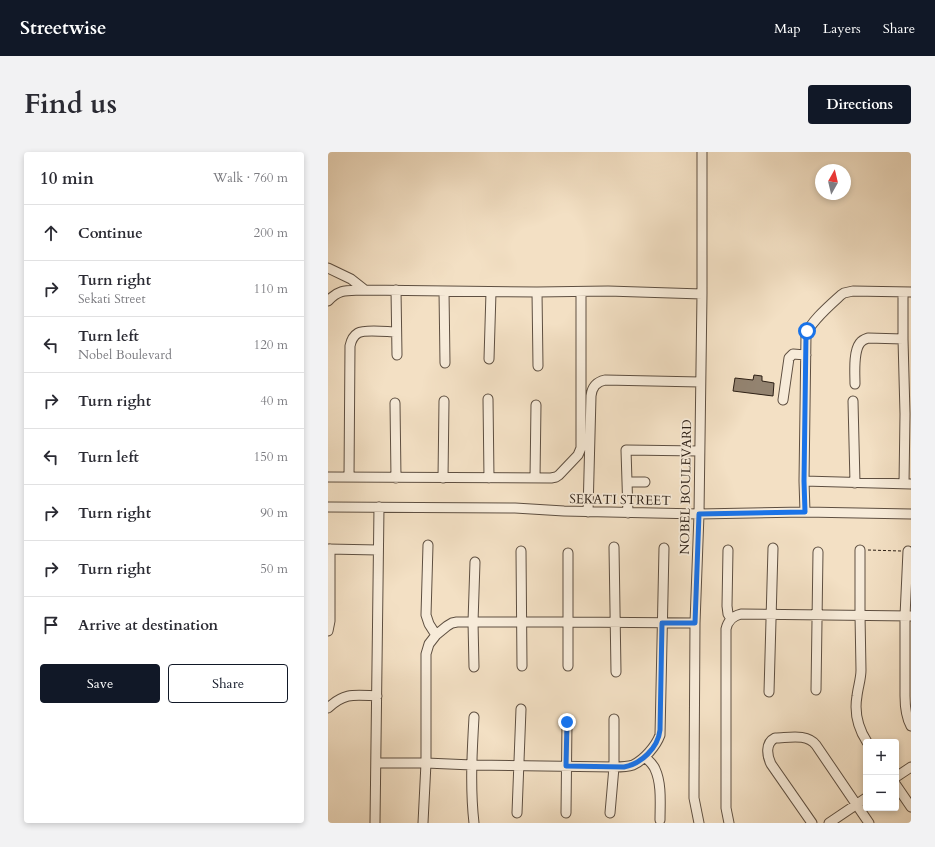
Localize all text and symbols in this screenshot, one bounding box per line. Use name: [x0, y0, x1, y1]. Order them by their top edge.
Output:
text: Streetwise: [20, 15, 107, 41]
text: Map: [774, 19, 801, 38]
text: Layers: [823, 19, 861, 38]
text: Share: [883, 19, 915, 38]
text: Find us: [24, 85, 117, 123]
button: Directions: [808, 85, 911, 124]
north arrow: [815, 164, 851, 200]
text: 10 min: [40, 167, 94, 190]
text: Walk · 760 m: [213, 169, 288, 187]
icon: ahead: [40, 222, 62, 244]
text: Continue: [78, 223, 143, 243]
text: 200 m: [254, 224, 288, 242]
text: Turn right: [78, 270, 151, 290]
icon: right: [40, 278, 62, 300]
text: 110 m: [254, 280, 288, 298]
text: Sekati Street: [78, 290, 146, 308]
route start: [798, 322, 816, 340]
text: Turn left: [78, 326, 139, 346]
icon: left: [40, 334, 62, 356]
text: 120 m: [254, 336, 288, 354]
text: Nobel Boulevard: [78, 346, 172, 364]
icon: right: [40, 390, 62, 412]
text: Turn right: [78, 391, 151, 411]
text: 40 m: [260, 392, 288, 410]
street label: NOBEL BOULEVARD: [676, 419, 696, 555]
icon: left: [40, 446, 62, 468]
text: Turn left: [78, 447, 139, 467]
text: 150 m: [254, 448, 288, 466]
street label: SEKATI STREET: [569, 490, 671, 510]
icon: right: [40, 502, 62, 524]
text: Turn right: [78, 503, 151, 523]
text: 90 m: [260, 504, 288, 522]
icon: right: [40, 558, 62, 580]
text: Turn right: [78, 559, 151, 579]
text: 50 m: [260, 560, 288, 578]
icon: arrive: [40, 614, 62, 636]
text: Arrive at destination: [78, 615, 218, 635]
button: Save: [40, 664, 160, 703]
button: Share: [168, 664, 288, 703]
route end: [558, 713, 576, 731]
map controls: [863, 739, 899, 811]
button: +: [863, 739, 899, 775]
button: −: [863, 775, 899, 811]

